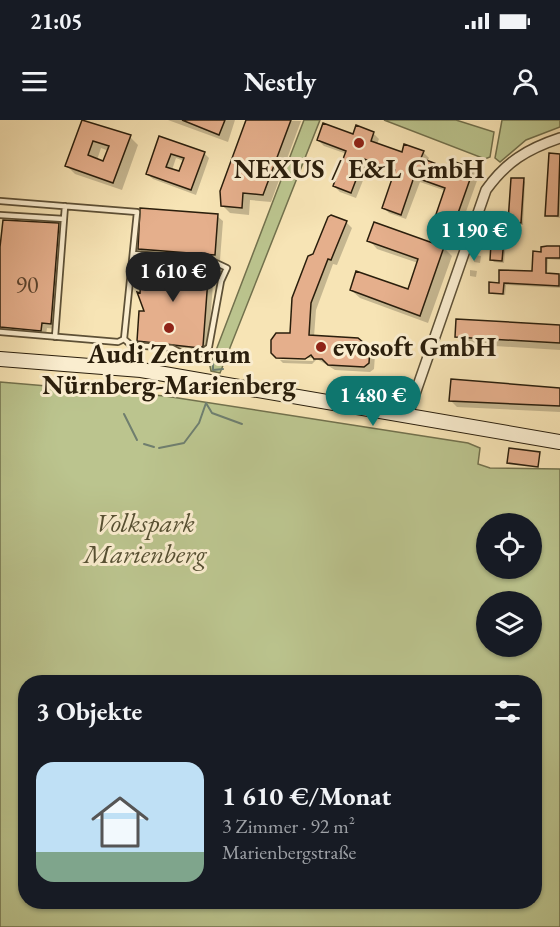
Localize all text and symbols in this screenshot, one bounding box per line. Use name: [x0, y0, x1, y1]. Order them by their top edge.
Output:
text: 21:05: [30, 7, 83, 36]
text: Nestly: [244, 64, 316, 99]
icon: menu: [18, 65, 51, 98]
icon: person: [509, 65, 542, 98]
marker: NEXUS / E&L GmbH: [352, 136, 366, 150]
place label: NEXUS / E&L GmbH: [234, 151, 485, 186]
pin: 1 190 €: [419, 211, 529, 262]
text: 1 190 €: [441, 217, 507, 243]
pin: 1 610 €: [118, 252, 228, 303]
text: 1 610 €: [140, 258, 206, 284]
house number: 90: [15, 269, 39, 300]
marker: Audi Zentrum Nürnberg-Marienberg: [162, 321, 176, 335]
place label: evosoft GmbH: [333, 329, 497, 364]
place label: Audi Zentrum Nürnberg-Marienberg: [42, 336, 296, 402]
marker: evosoft GmbH: [314, 340, 328, 354]
pin: 1 480 €: [318, 376, 428, 427]
text: 1 480 €: [340, 382, 406, 408]
park label: Volkspark Marienberg: [82, 505, 207, 571]
map controls: [476, 513, 542, 657]
button: locate: [476, 513, 542, 579]
button: layers: [476, 591, 542, 657]
text: 3 Objekte: [36, 694, 142, 728]
icon: filters: [491, 695, 524, 728]
text: 1 610 €/Monat: [222, 779, 391, 813]
icon: home: [84, 786, 156, 858]
text: 3 Zimmer · 92 m²: [222, 813, 355, 839]
text: Marienbergstraße: [222, 839, 356, 865]

